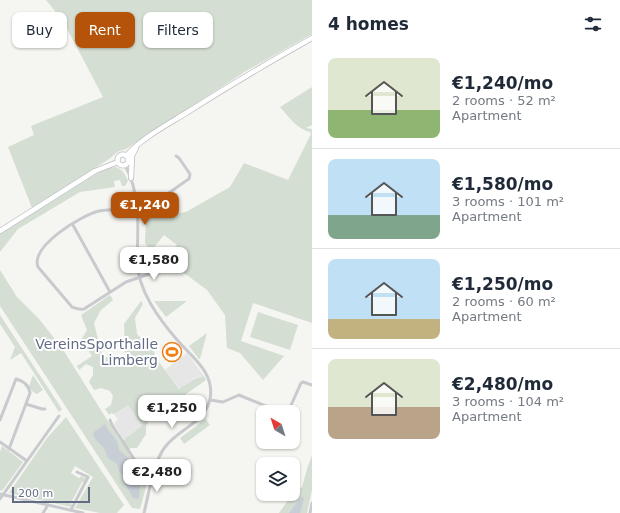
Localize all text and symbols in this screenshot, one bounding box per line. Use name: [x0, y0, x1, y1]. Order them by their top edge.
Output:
chip: Buy: [12, 12, 67, 48]
chip: Rent: [75, 12, 135, 48]
chip: Filters: [143, 12, 213, 48]
icon: filters: [582, 13, 604, 35]
text: 4 homes: [328, 14, 409, 34]
text: €1,240/mo: [452, 73, 553, 93]
icon: home: [360, 74, 408, 122]
text: 2 rooms · 52 m²: [452, 93, 556, 108]
text: Apartment: [452, 108, 522, 123]
text: €1,580/mo: [452, 174, 553, 194]
icon: home: [360, 175, 408, 223]
pin: €1,240: [112, 192, 178, 226]
text: 3 rooms · 101 m²: [452, 194, 564, 209]
text: €1,240: [120, 197, 170, 212]
text: Apartment: [452, 209, 522, 224]
pin: €1,580: [121, 247, 187, 281]
text: €1,580: [129, 252, 179, 267]
text: €1,250/mo: [452, 274, 553, 294]
icon: home: [360, 275, 408, 323]
text: 2 rooms · 60 m²: [452, 294, 556, 309]
text: Apartment: [452, 309, 522, 324]
place label: VereinsSporthalle Limberg: [35, 336, 158, 368]
sports icon: VereinsSporthalle Limberg: [161, 341, 183, 363]
text: €2,480/mo: [452, 374, 553, 394]
icon: home: [360, 375, 408, 423]
text: 3 rooms · 104 m²: [452, 394, 564, 409]
pin: €1,250: [139, 395, 205, 429]
text: €1,250: [147, 400, 197, 415]
north arrow: [256, 405, 300, 449]
map controls: [256, 405, 300, 501]
text: Apartment: [452, 409, 522, 424]
button: layers: [256, 457, 300, 501]
pin: €2,480: [124, 459, 190, 493]
text: €2,480: [132, 464, 182, 479]
scale bar: [12, 485, 90, 504]
text: 200 m: [18, 487, 53, 500]

